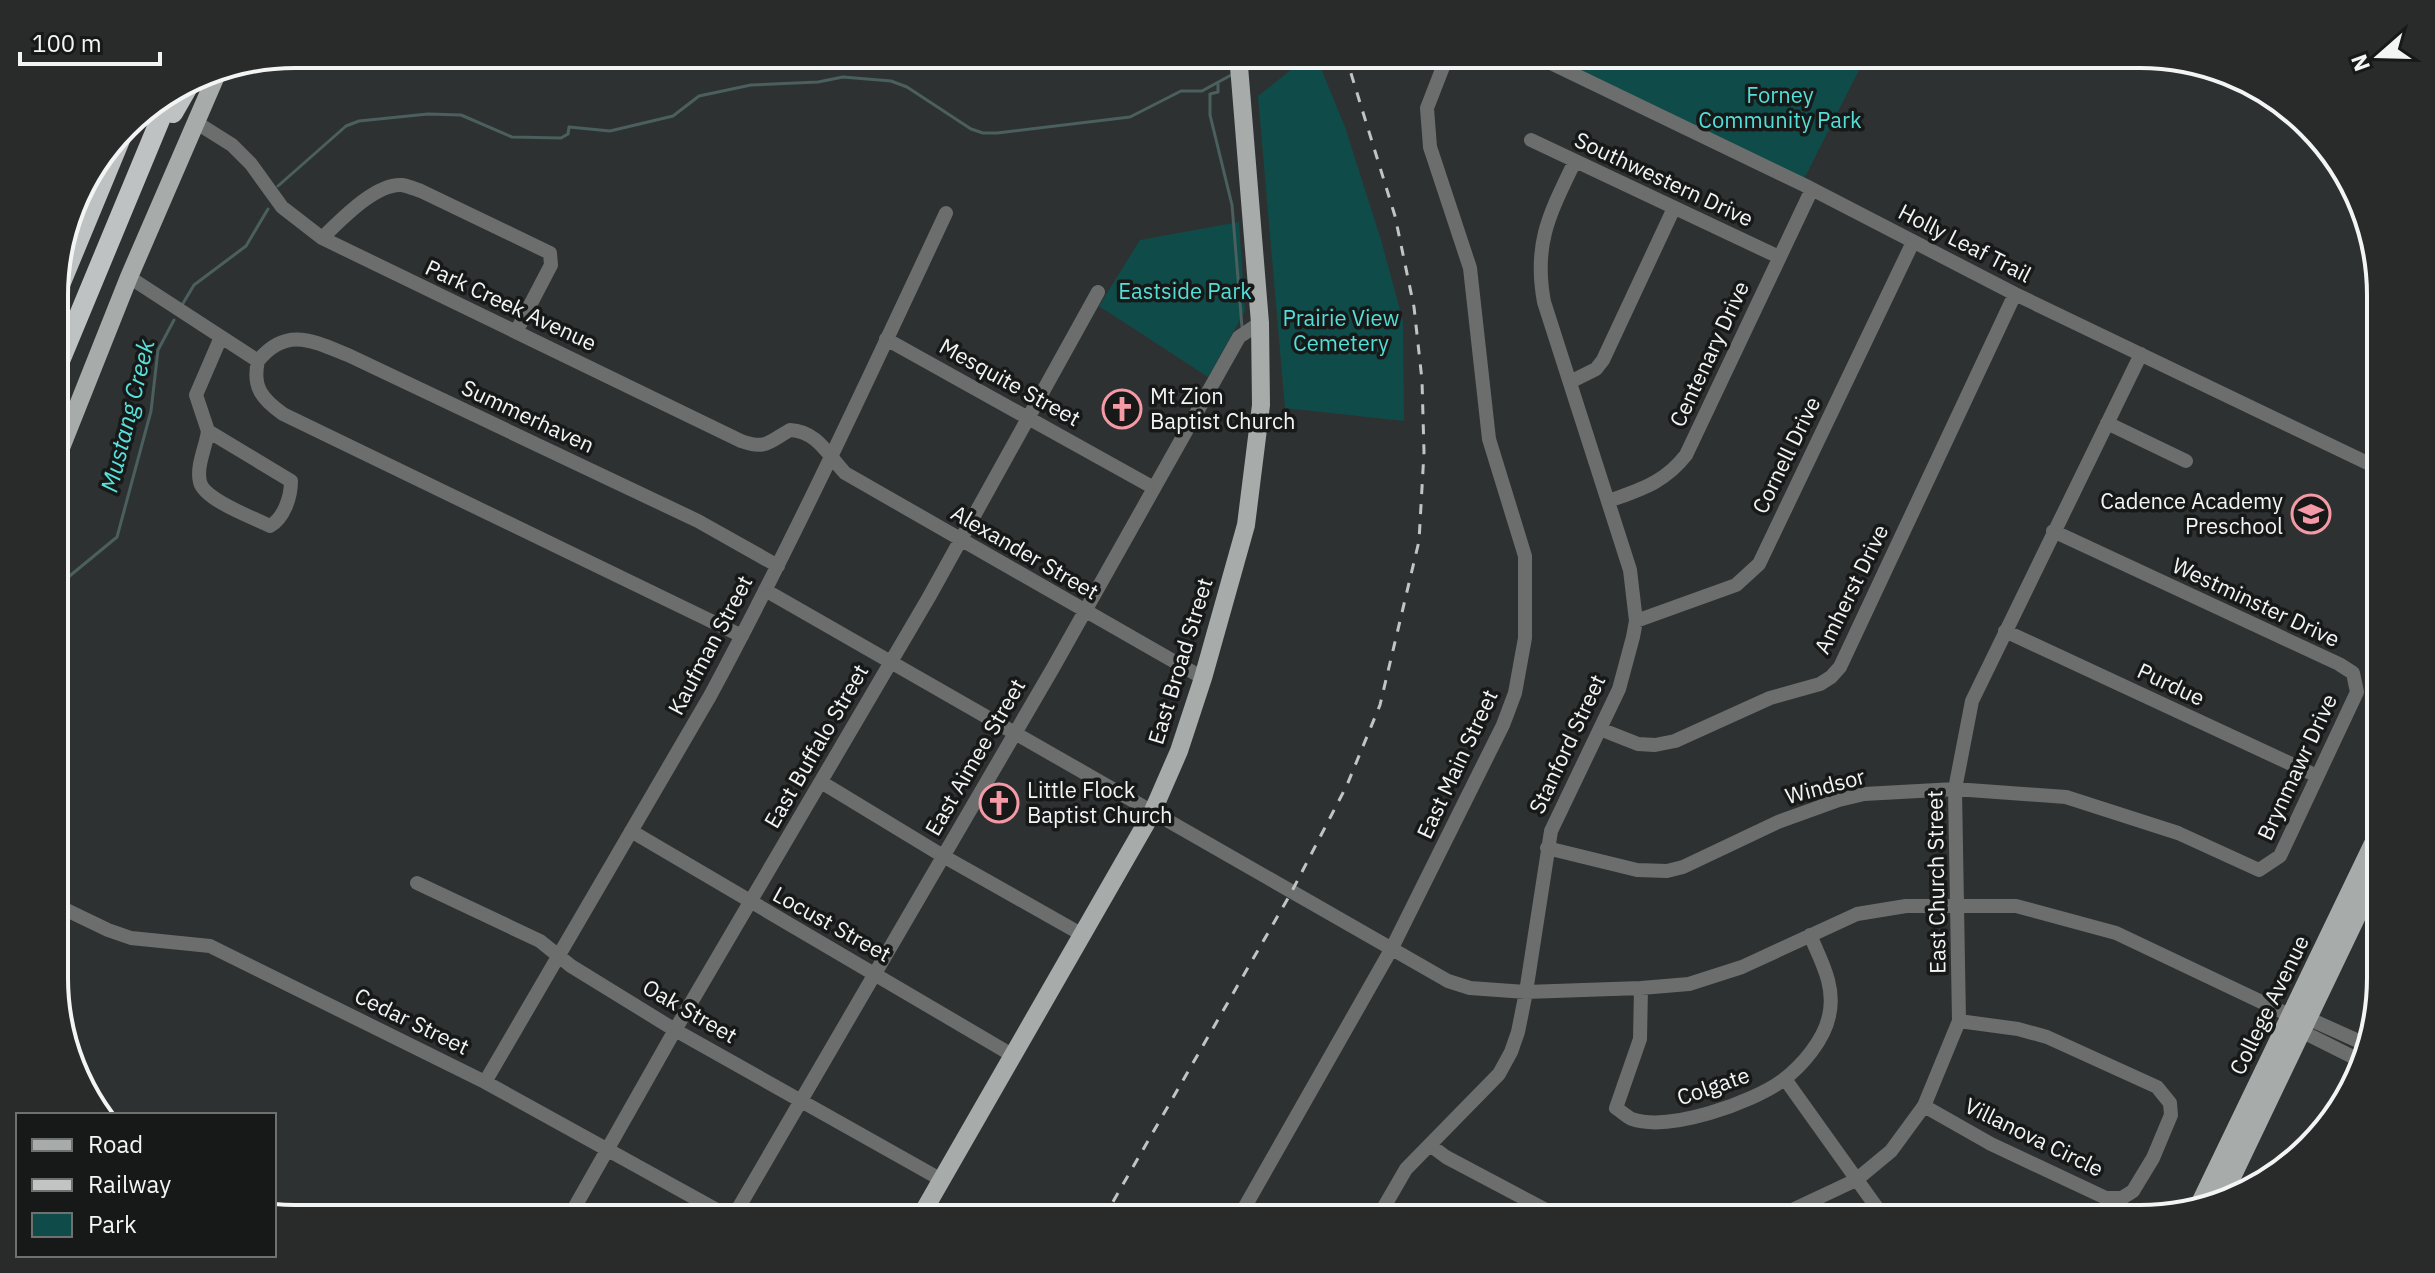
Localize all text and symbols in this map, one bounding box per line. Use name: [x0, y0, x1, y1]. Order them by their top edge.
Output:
scale bar: [20, 16, 160, 66]
north arrow: [2339, 16, 2419, 96]
text: 100 m: [32, 27, 102, 59]
text: N: [2343, 51, 2376, 75]
park label: Forney Community Park: [1698, 80, 1862, 134]
street label: Southwestern Drive: [1570, 124, 1758, 233]
street label: Holly Leaf Trail: [1894, 197, 2037, 288]
street label: Park Creek Avenue: [421, 252, 602, 357]
park label: Eastside Park: [1118, 276, 1252, 305]
street label: Centenary Drive: [1662, 276, 1755, 431]
park label: Prairie View Cemetery: [1283, 303, 1400, 357]
street label: Mesquite Street: [935, 331, 1086, 432]
water label: Mustang Creek: [93, 336, 162, 495]
street label: Summerhaven: [457, 372, 599, 459]
place label: Mt Zion Baptist Church: [1150, 381, 1296, 435]
church icon: Mt Zion Baptist Church: [1101, 388, 1143, 430]
street label: Cornell Drive: [1745, 391, 1826, 518]
place label: Cadence Academy Preschool: [2100, 486, 2283, 540]
school or university icon: Cadence Academy Preschool: [2290, 493, 2332, 535]
street label: Alexander Street: [946, 498, 1104, 606]
street label: Amherst Drive: [1807, 519, 1894, 658]
street label: Westminster Drive: [2168, 550, 2345, 653]
street label: Kaufman Street: [661, 570, 759, 720]
street label: East Broad Street: [1140, 574, 1219, 748]
street label: Purdue: [2133, 655, 2210, 712]
street label: East Buffalo Street: [757, 658, 874, 833]
street label: Stanford Street: [1522, 670, 1611, 818]
street label: East Aimee Street: [918, 673, 1031, 840]
street label: East Main Street: [1409, 685, 1504, 843]
street label: Brynmawr Drive: [2250, 689, 2343, 845]
street label: Windsor: [1782, 761, 1868, 810]
place label: Little Flock Baptist Church: [1027, 775, 1173, 829]
church icon: Little Flock Baptist Church: [978, 782, 1020, 824]
street label: East Church Street: [1919, 790, 1952, 974]
street label: Locust Street: [768, 879, 896, 968]
street label: College Avenue: [2222, 930, 2315, 1080]
street label: Oak Street: [638, 972, 743, 1049]
street label: Cedar Street: [350, 980, 474, 1061]
street label: Colgate: [1673, 1060, 1753, 1111]
street label: Villanova Circle: [1960, 1090, 2108, 1183]
legend: [16, 1113, 276, 1257]
text: Road: [88, 1128, 143, 1160]
text: Railway: [88, 1168, 171, 1200]
text: Park: [88, 1208, 137, 1240]

